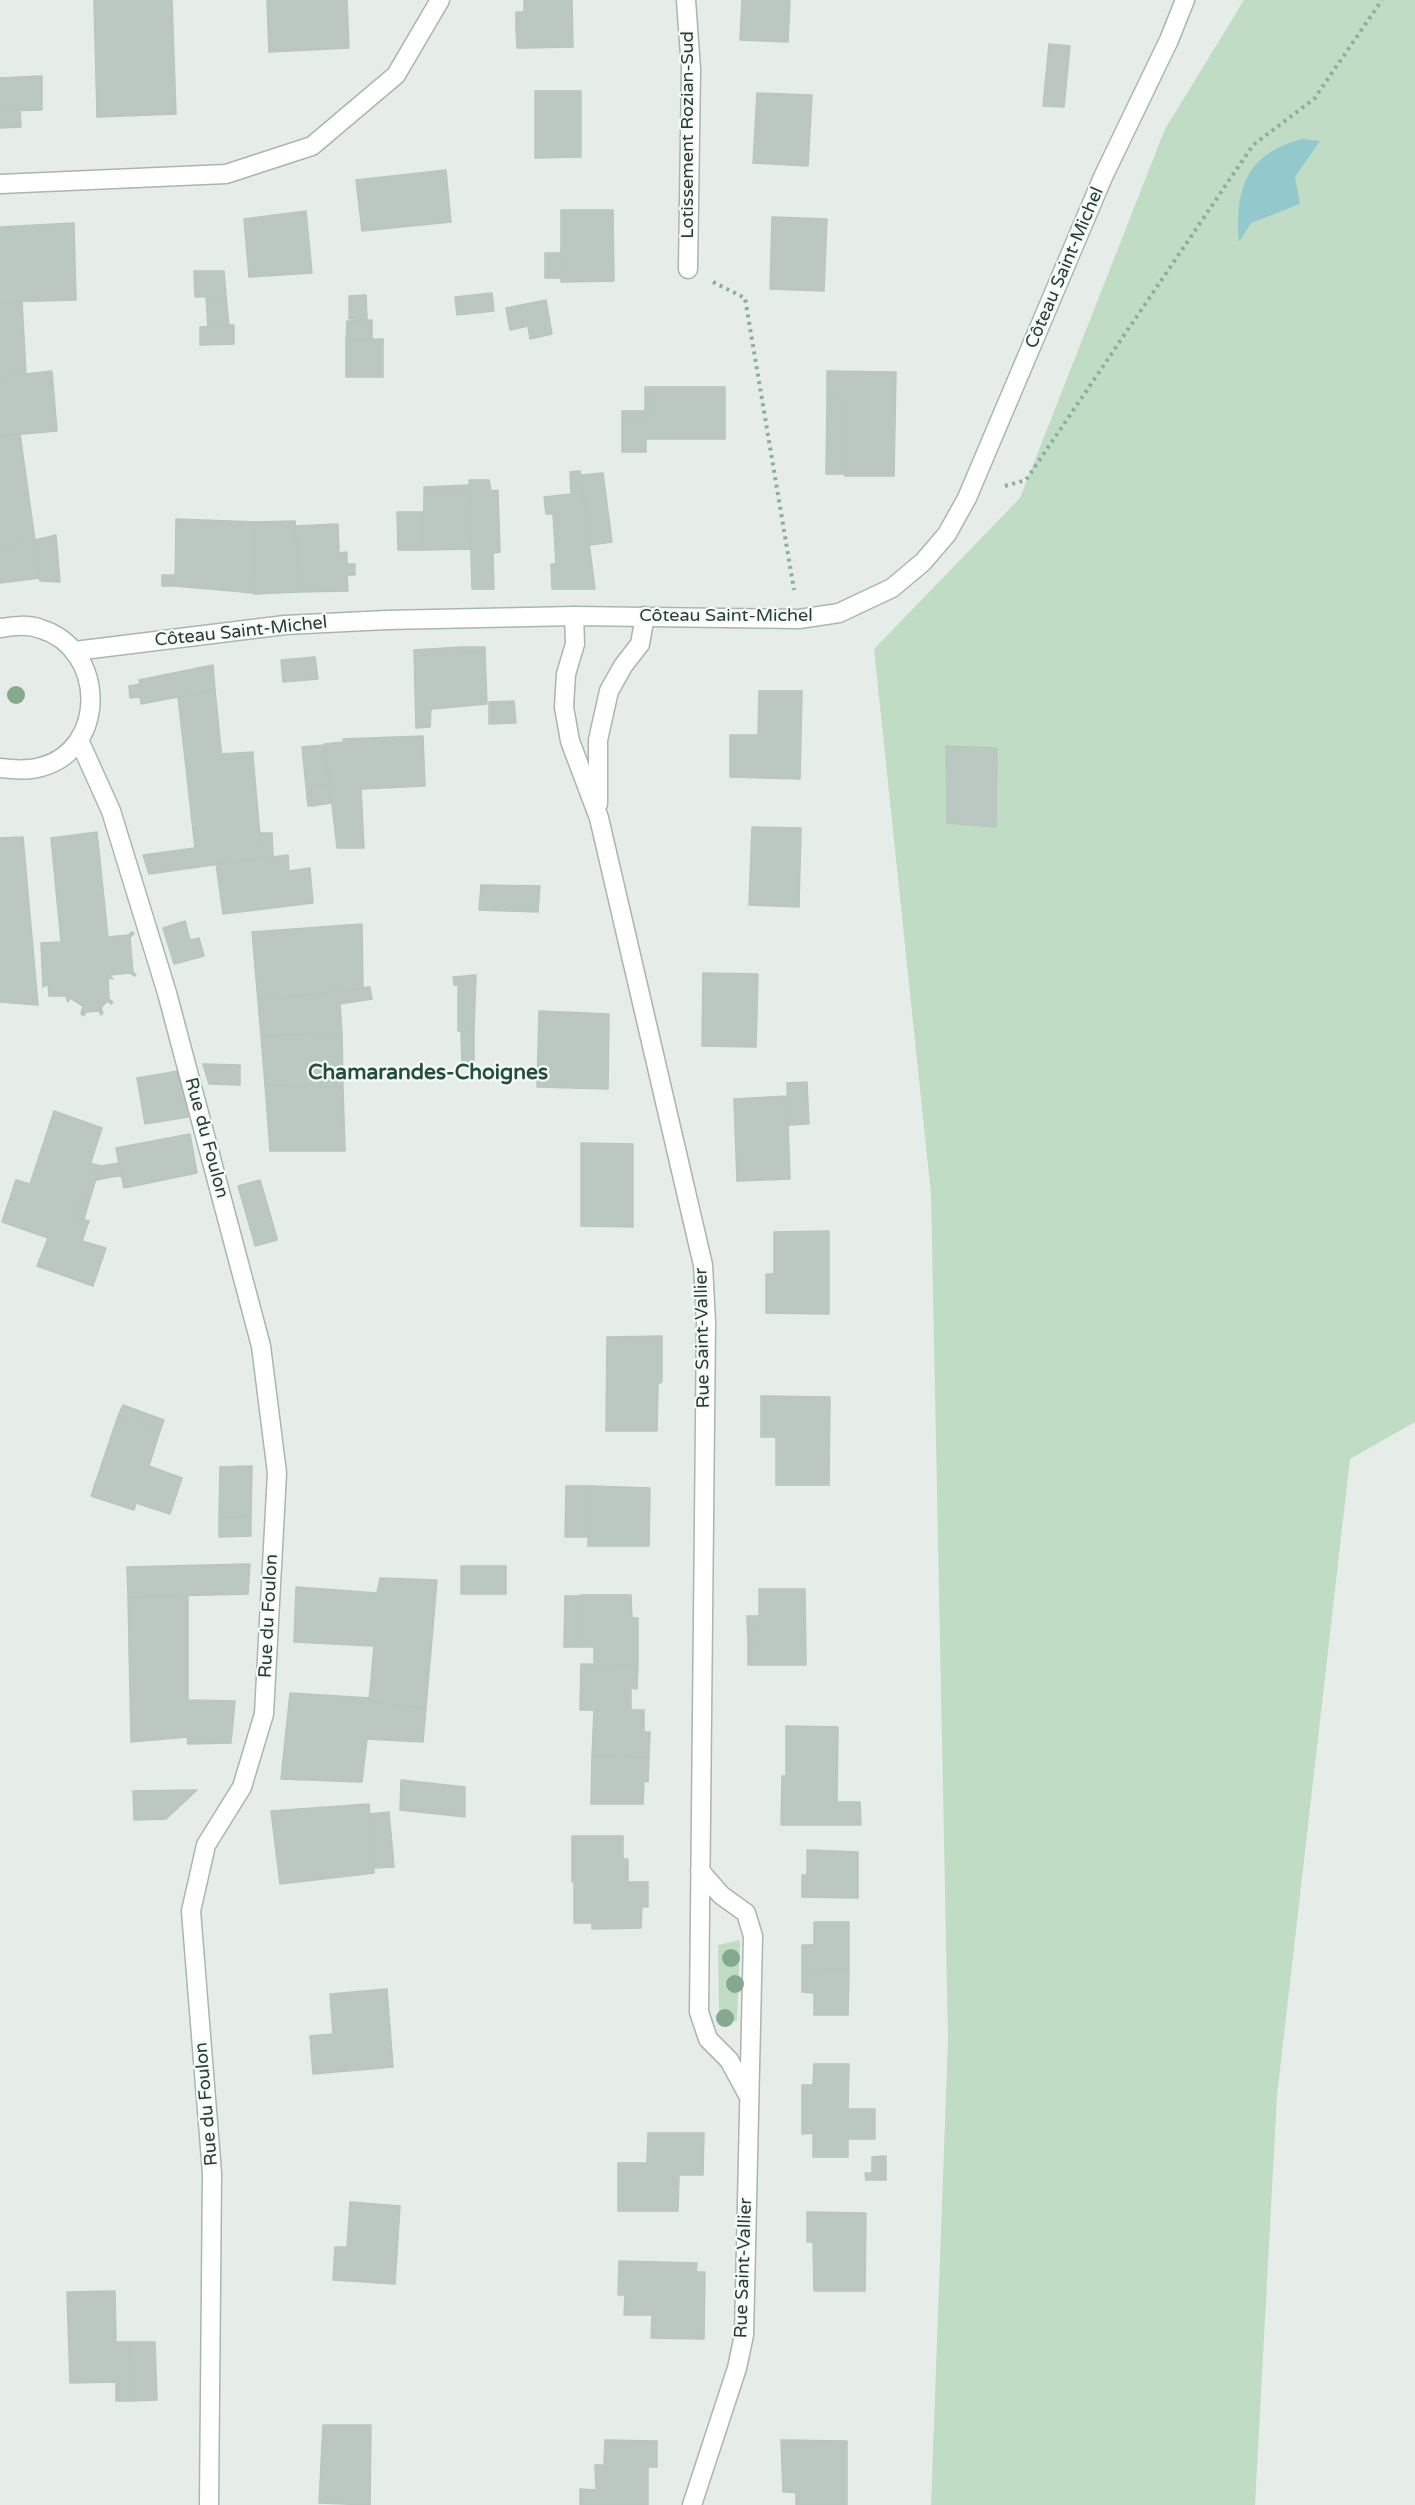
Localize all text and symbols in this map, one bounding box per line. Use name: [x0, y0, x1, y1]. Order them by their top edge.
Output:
street label: Lotissement Rozian-Sud: [677, 31, 699, 239]
street label: Côteau Saint-Michel: [1021, 184, 1109, 352]
street label: Côteau Saint-Michel: [639, 605, 813, 627]
street label: Côteau Saint-Michel: [154, 612, 328, 652]
district label: Chamarandes-Choignes: [308, 1060, 548, 1086]
street label: Rue du Foulon: [180, 1075, 232, 1201]
street label: Rue Saint-Vallier: [691, 1267, 715, 1409]
street label: Rue du Foulon: [255, 1553, 283, 1679]
street label: Rue du Foulon: [191, 2041, 223, 2167]
street label: Rue Saint-Vallier: [731, 2197, 757, 2339]

